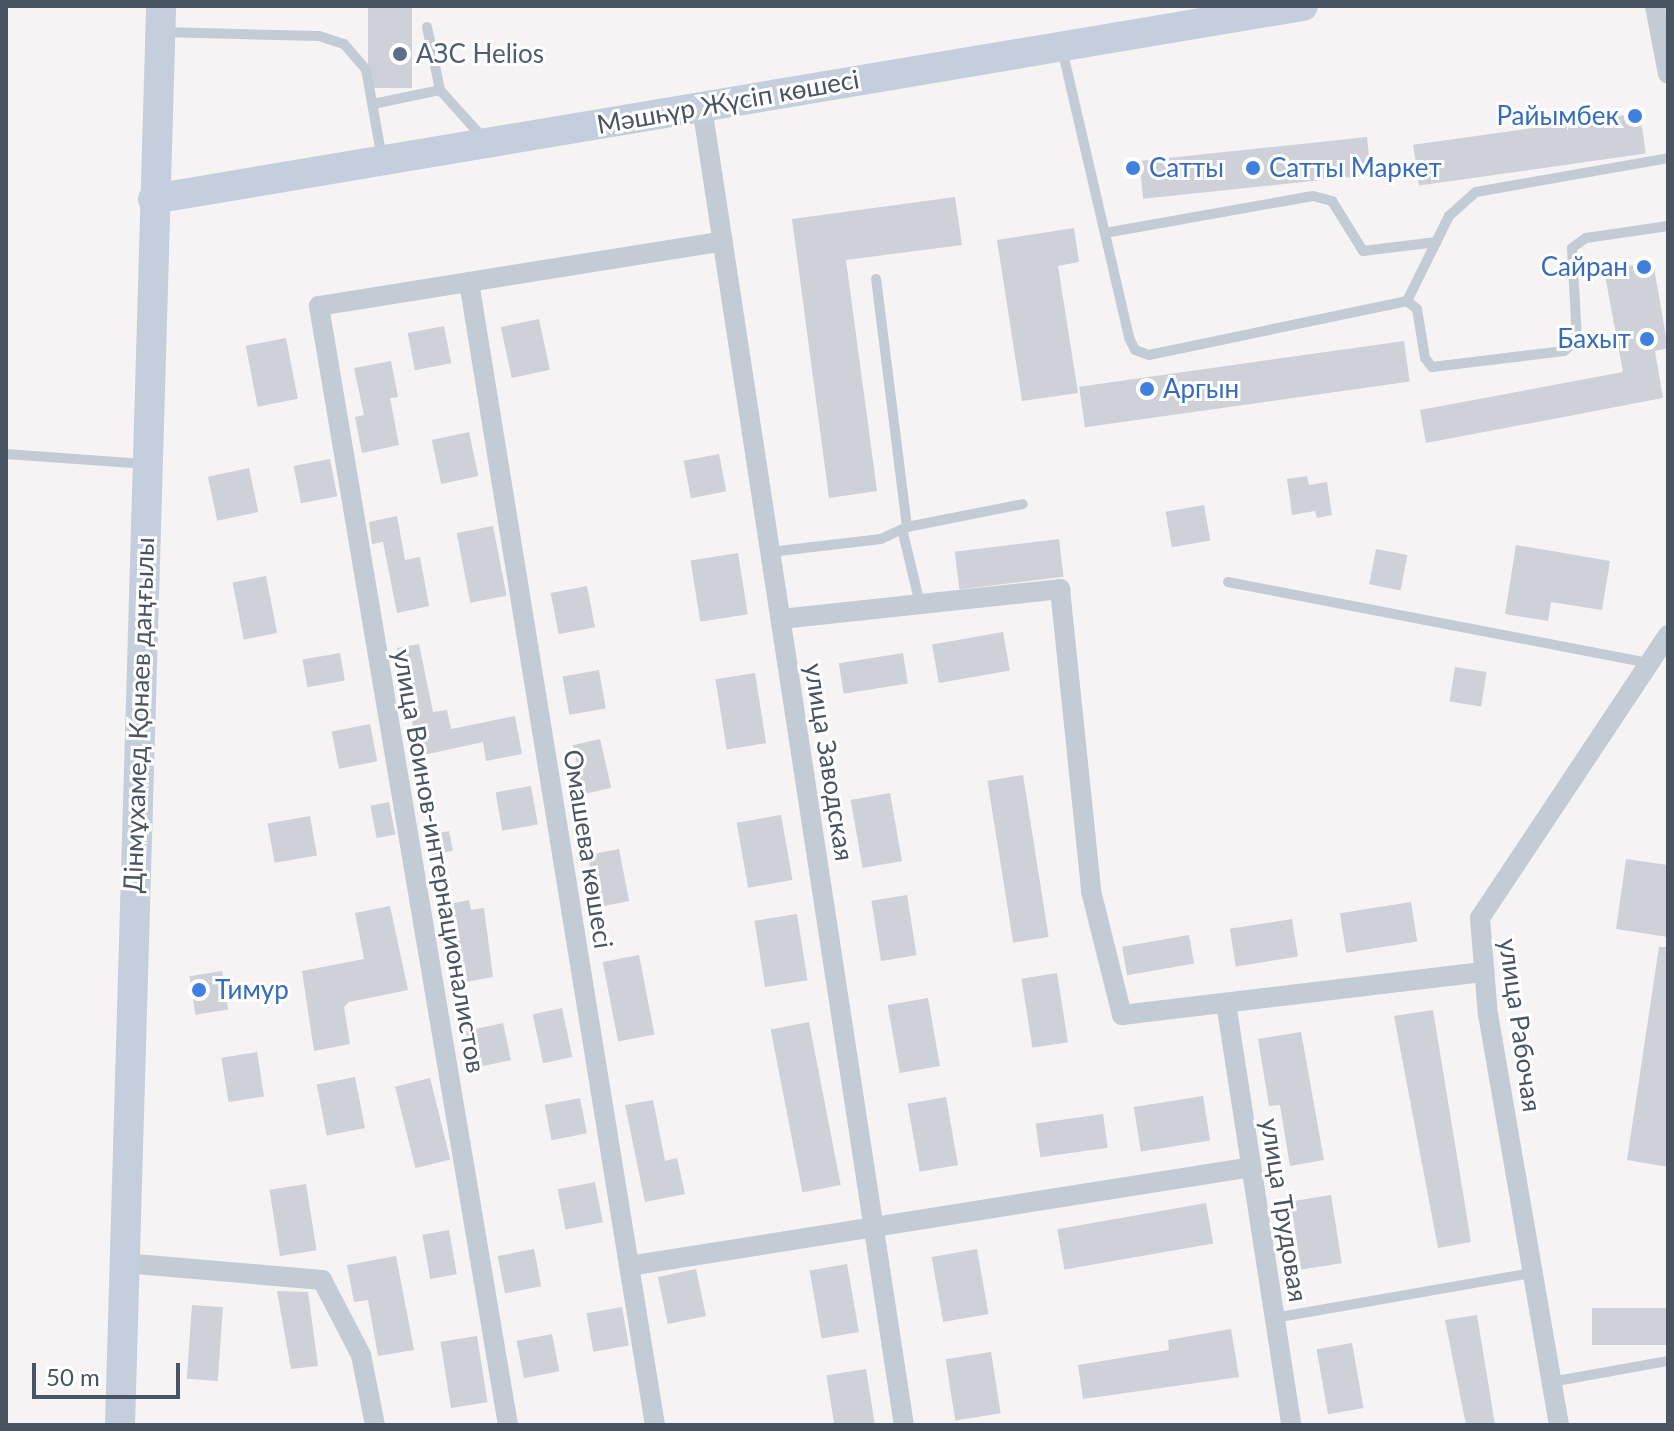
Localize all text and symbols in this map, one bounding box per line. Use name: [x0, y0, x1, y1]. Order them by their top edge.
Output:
place label: АЗС Helios: [416, 38, 544, 70]
marker: АЗС Helios: [391, 45, 409, 63]
street label: Мәшһүр Жүсіп көшесі: [594, 64, 862, 140]
place label: Райымбек: [1496, 100, 1619, 132]
marker: Райымбек: [1626, 107, 1644, 125]
place label: Сатты: [1149, 152, 1224, 184]
place label: Сатты Маркет: [1269, 152, 1442, 184]
marker: Сатты: [1124, 159, 1142, 177]
marker: Сатты Маркет: [1244, 159, 1262, 177]
place label: Сайран: [1541, 251, 1628, 283]
marker: Сайран: [1635, 258, 1653, 276]
place label: Бахыт: [1557, 323, 1631, 355]
marker: Бахыт: [1638, 330, 1656, 348]
place label: Аргын: [1163, 373, 1239, 405]
marker: Аргын: [1138, 380, 1156, 398]
street label: Дінмұхамед Қонаев даңғылы: [117, 537, 161, 893]
street label: улица Воинов-интернационалистов: [386, 647, 492, 1075]
street label: улица Заводская: [798, 661, 860, 863]
street label: Омашева көшесі: [557, 747, 619, 951]
street label: улица Рабочая: [1492, 936, 1548, 1114]
place label: Тимур: [215, 974, 289, 1006]
marker: Тимур: [190, 981, 208, 999]
street label: улица Трудовая: [1254, 1116, 1314, 1304]
scale bar: [36, 1347, 184, 1397]
text: 50 m: [46, 1362, 100, 1391]

